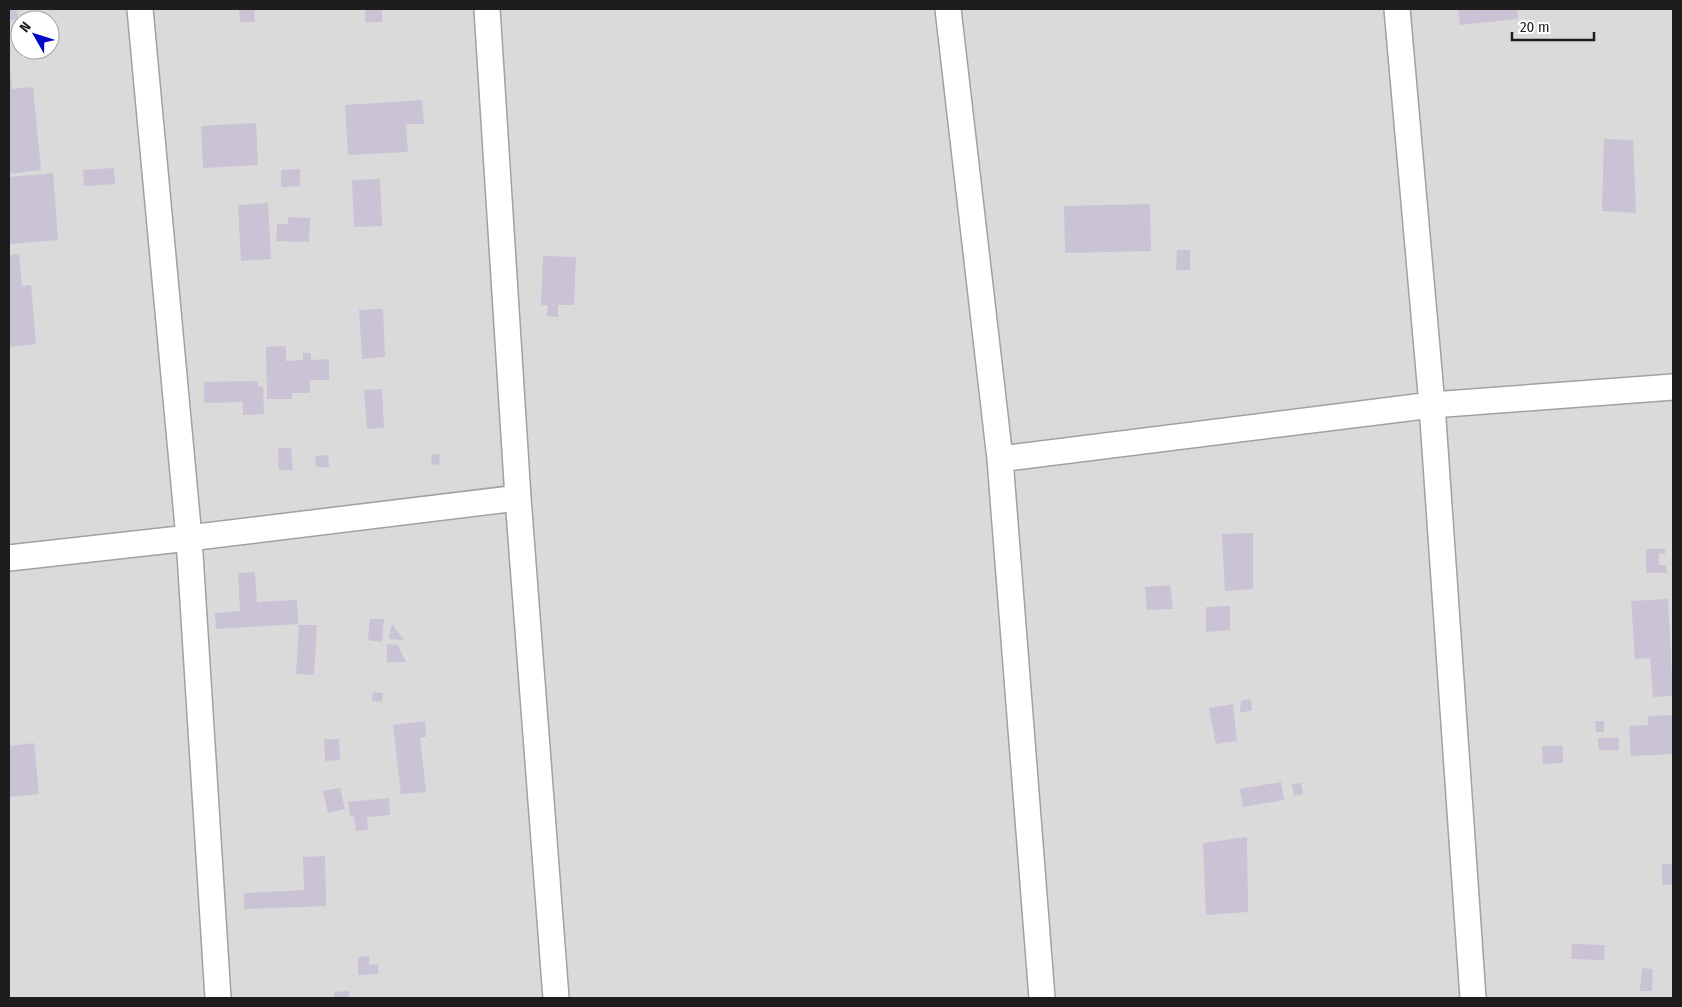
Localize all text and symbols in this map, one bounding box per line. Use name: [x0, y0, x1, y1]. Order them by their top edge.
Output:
north arrow: [10, 10, 60, 60]
scale bar: [1512, 10, 1594, 42]
text: 20 m: [1520, 18, 1550, 36]
text: N: [16, 19, 35, 36]

